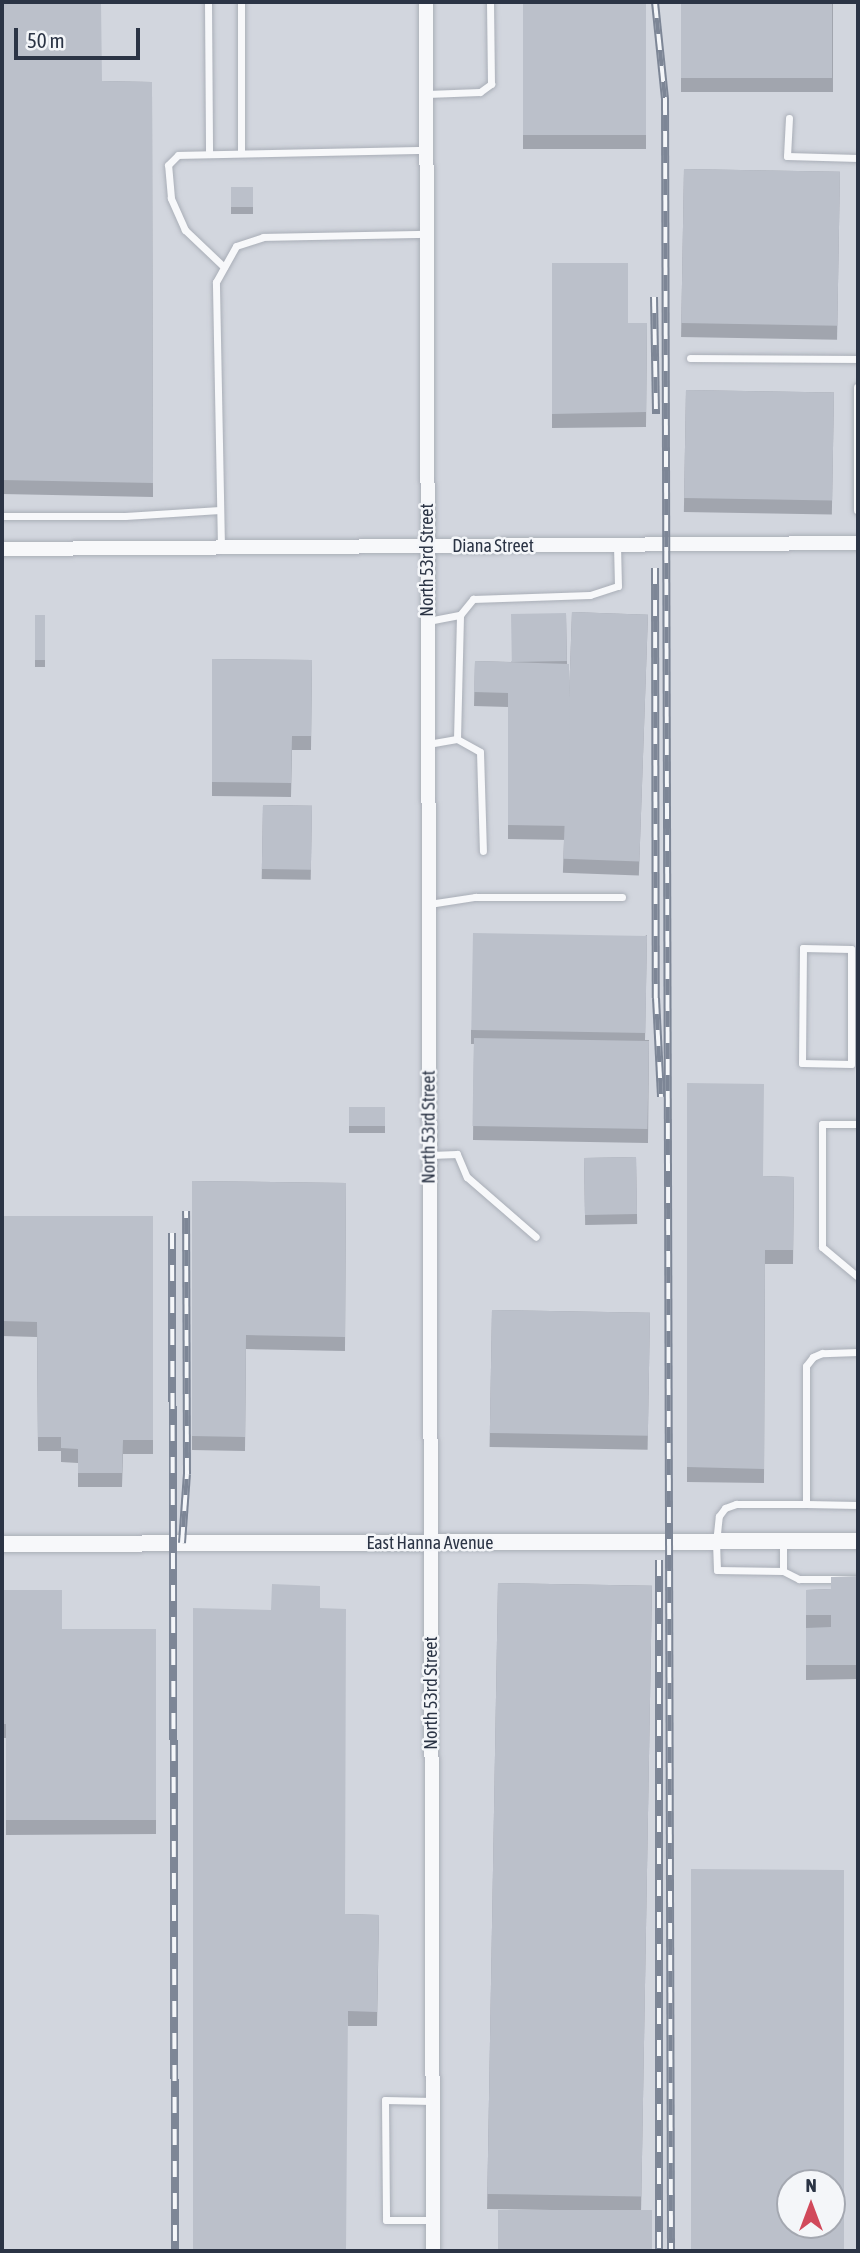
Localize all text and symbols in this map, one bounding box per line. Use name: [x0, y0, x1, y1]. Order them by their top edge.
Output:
scale bar: [18, 14, 144, 58]
text: 50 m: [27, 28, 65, 52]
street label: North 53rd Street: [416, 503, 438, 617]
street label: Diana Street: [452, 535, 534, 557]
street label: North 53rd Street: [418, 1070, 440, 1184]
street label: East Hanna Avenue: [367, 1532, 493, 1554]
street label: North 53rd Street: [420, 1636, 442, 1750]
north arrow: [776, 2169, 846, 2239]
text: N: [805, 2174, 817, 2196]

